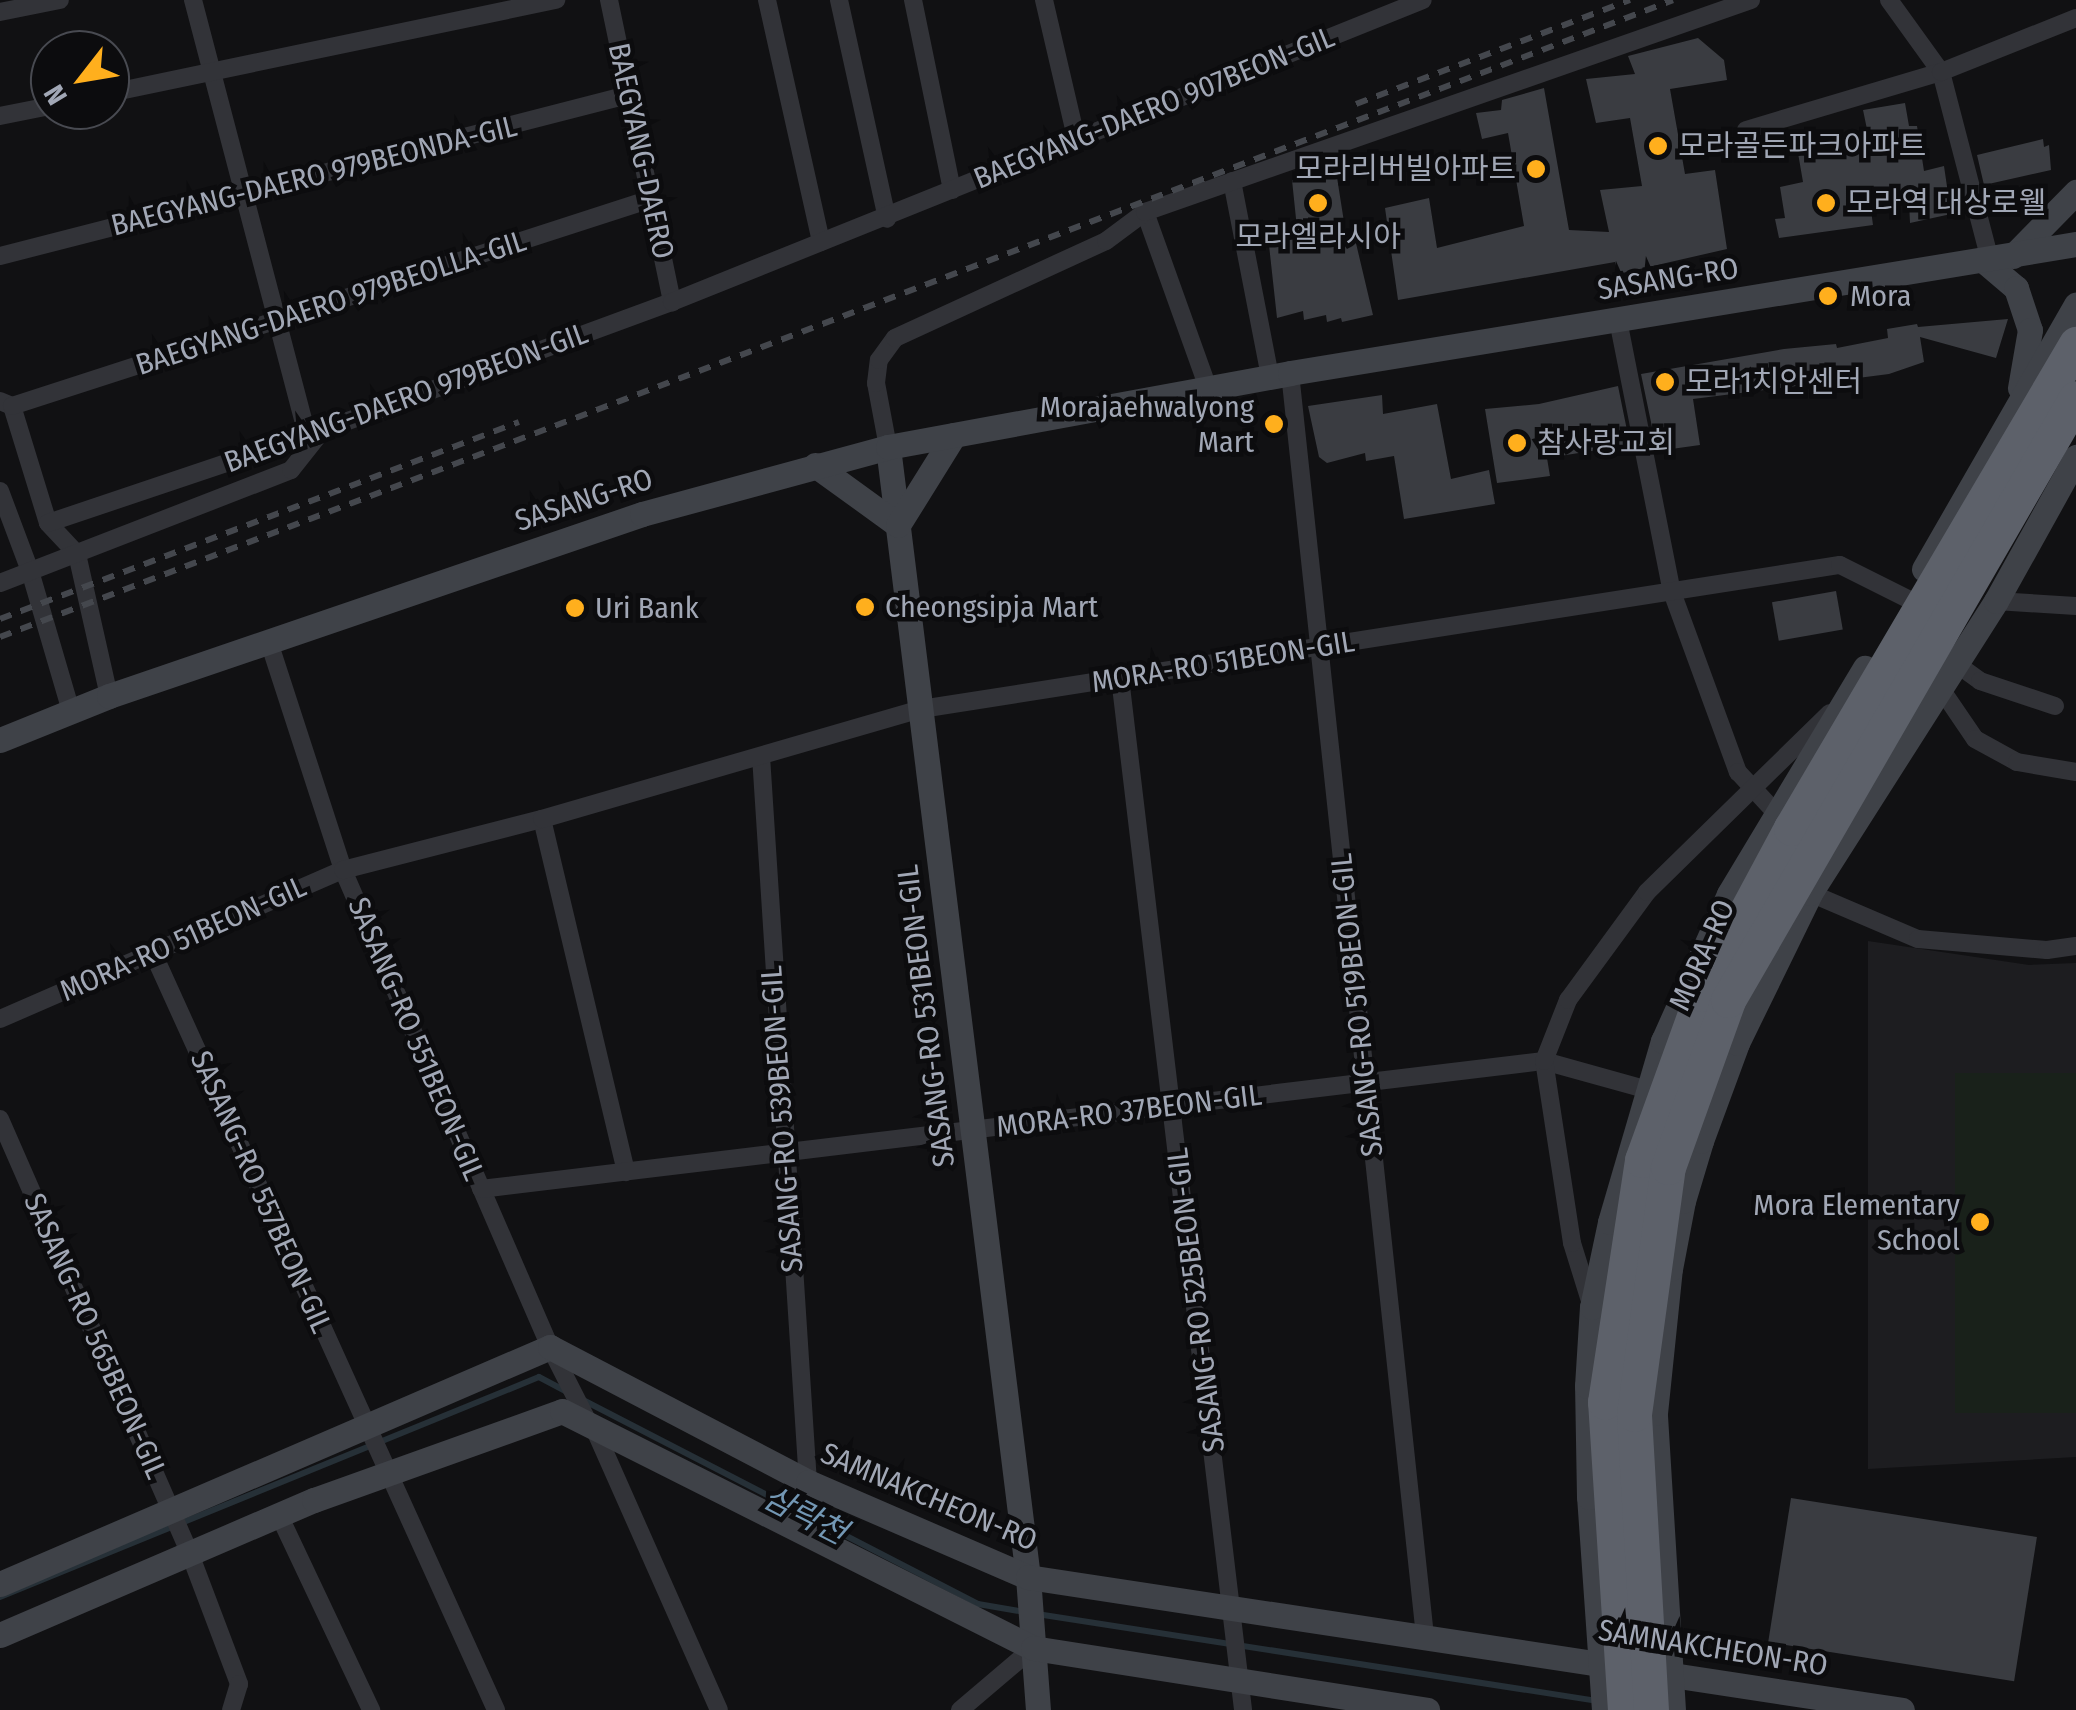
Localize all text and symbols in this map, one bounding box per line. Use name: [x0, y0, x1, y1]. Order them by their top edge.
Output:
street label: BAEGYANG-DAERO 907BEON-GIL: [969, 19, 1339, 197]
north arrow: [30, 30, 130, 130]
street label: BAEGYANG-DAERO: [601, 40, 681, 262]
text: N: [37, 79, 74, 110]
street label: BAEGYANG-DAERO 979BEONDA-GIL: [108, 108, 520, 244]
place label: 모라골든파크아파트: [1678, 128, 1926, 164]
marker: 모라골든파크아파트: [1647, 135, 1669, 157]
place label: 모라리버빌아파트: [1295, 151, 1516, 187]
marker: 모라리버빌아파트: [1525, 158, 1547, 180]
place label: 모라역 대상로웰: [1846, 185, 2046, 221]
marker: 모라엘라시아: [1307, 192, 1329, 214]
marker: 모라역 대상로웰: [1815, 192, 1837, 214]
place label: 모라엘라시아: [1235, 219, 1401, 255]
street label: BAEGYANG-DAERO 979BEOLLA-GIL: [132, 223, 530, 383]
street label: SASANG-RO: [1595, 250, 1741, 308]
place label: Mora: [1850, 278, 1911, 314]
marker: Mora: [1815, 283, 1841, 309]
street label: BAEGYANG-DAERO 979BEON-GIL: [219, 315, 593, 481]
place label: 모라1치안센터: [1685, 364, 1862, 400]
marker: 모라1치안센터: [1654, 371, 1676, 393]
place label: Morajaehwalyong Mart: [1040, 389, 1254, 460]
marker: Morajaehwalyong Mart: [1263, 413, 1285, 435]
place label: 참사랑교회: [1537, 425, 1675, 461]
marker: 참사랑교회: [1506, 432, 1528, 454]
street label: SASANG-RO: [511, 461, 657, 539]
place label: Cheongsipja Mart: [885, 589, 1098, 625]
place label: Uri Bank: [595, 590, 699, 626]
marker: Cheongsipja Mart: [854, 596, 876, 618]
marker: Uri Bank: [564, 597, 586, 619]
street label: MORA-RO 51BEON-GIL: [1089, 623, 1357, 701]
street label: SASANG-RO 519BEON-GIL: [1323, 852, 1391, 1158]
street label: SASANG-RO 531BEON-GIL: [890, 863, 962, 1169]
street label: MORA-RO 51BEON-GIL: [54, 869, 312, 1009]
street label: SASANG-RO 551BEON-GIL: [340, 892, 492, 1186]
street label: MORA-RO: [1662, 894, 1742, 1016]
street label: SASANG-RO 539BEON-GIL: [753, 964, 811, 1274]
street label: SASANG-RO 557BEON-GIL: [183, 1045, 339, 1339]
street label: MORA-RO 37BEON-GIL: [994, 1077, 1264, 1145]
street label: SASANG-RO 525BEON-GIL: [1159, 1146, 1233, 1454]
place label: Mora Elementary School: [1753, 1187, 1960, 1258]
street label: SASANG-RO 565BEON-GIL: [16, 1188, 174, 1484]
marker: Mora Elementary School: [1969, 1211, 1991, 1233]
street label: SAMNAKCHEON-RO: [815, 1435, 1043, 1559]
water label: 삼락천: [757, 1478, 853, 1552]
street label: SAMNAKCHEON-RO: [1596, 1612, 1830, 1684]

